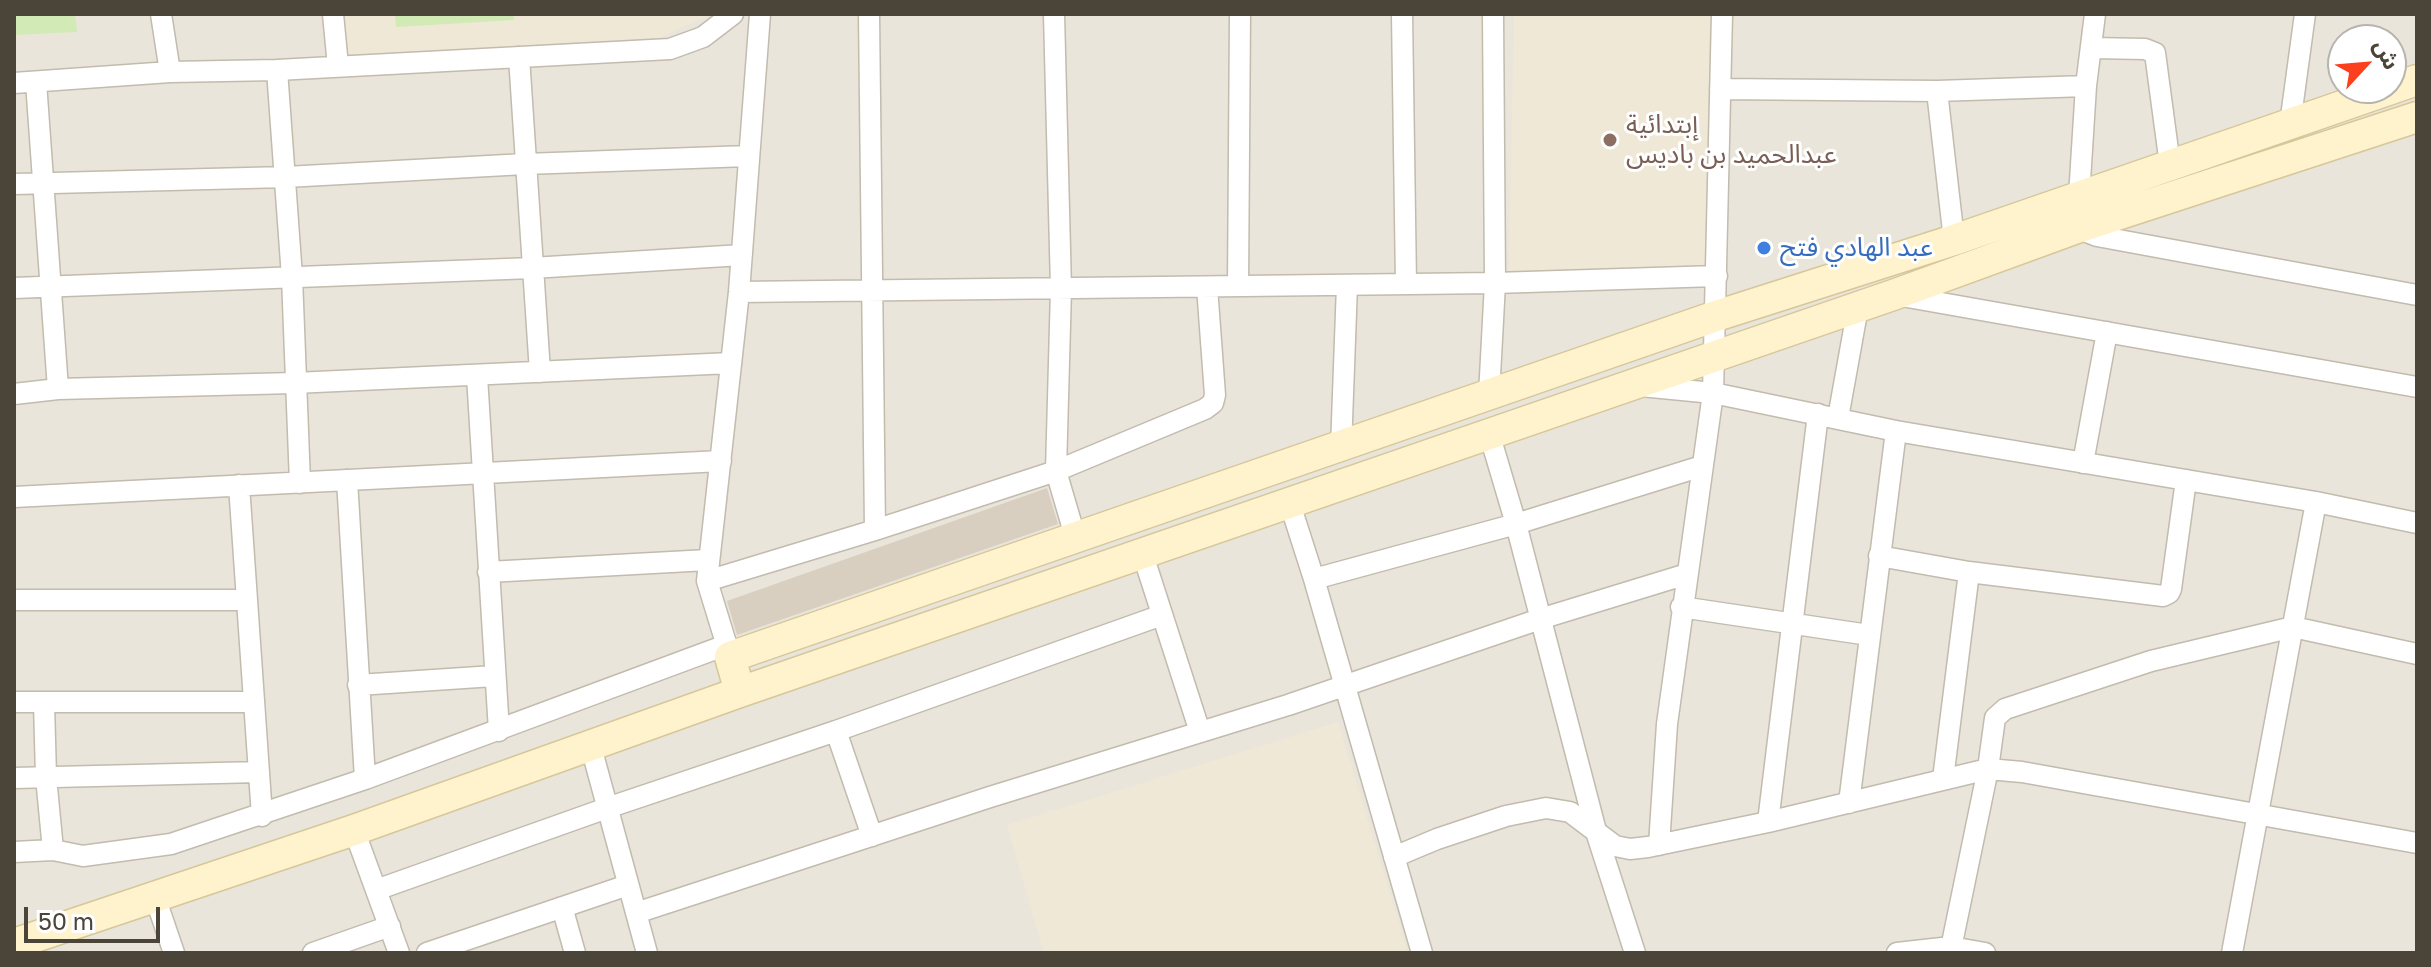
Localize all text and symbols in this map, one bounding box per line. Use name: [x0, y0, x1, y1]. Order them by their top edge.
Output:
north arrow: [2327, 24, 2407, 104]
text: ش: [2368, 35, 2406, 74]
place label: إبتدائية عبدالحميد بن باديس: [1626, 109, 1837, 170]
marker: إبتدائية عبدالحميد بن باديس: [1601, 131, 1619, 149]
place label: عبد الهادي فتح: [1780, 232, 1933, 264]
marker: عبد الهادي فتح: [1755, 239, 1773, 257]
scale bar: [28, 891, 164, 941]
text: 50 m: [38, 906, 94, 935]

